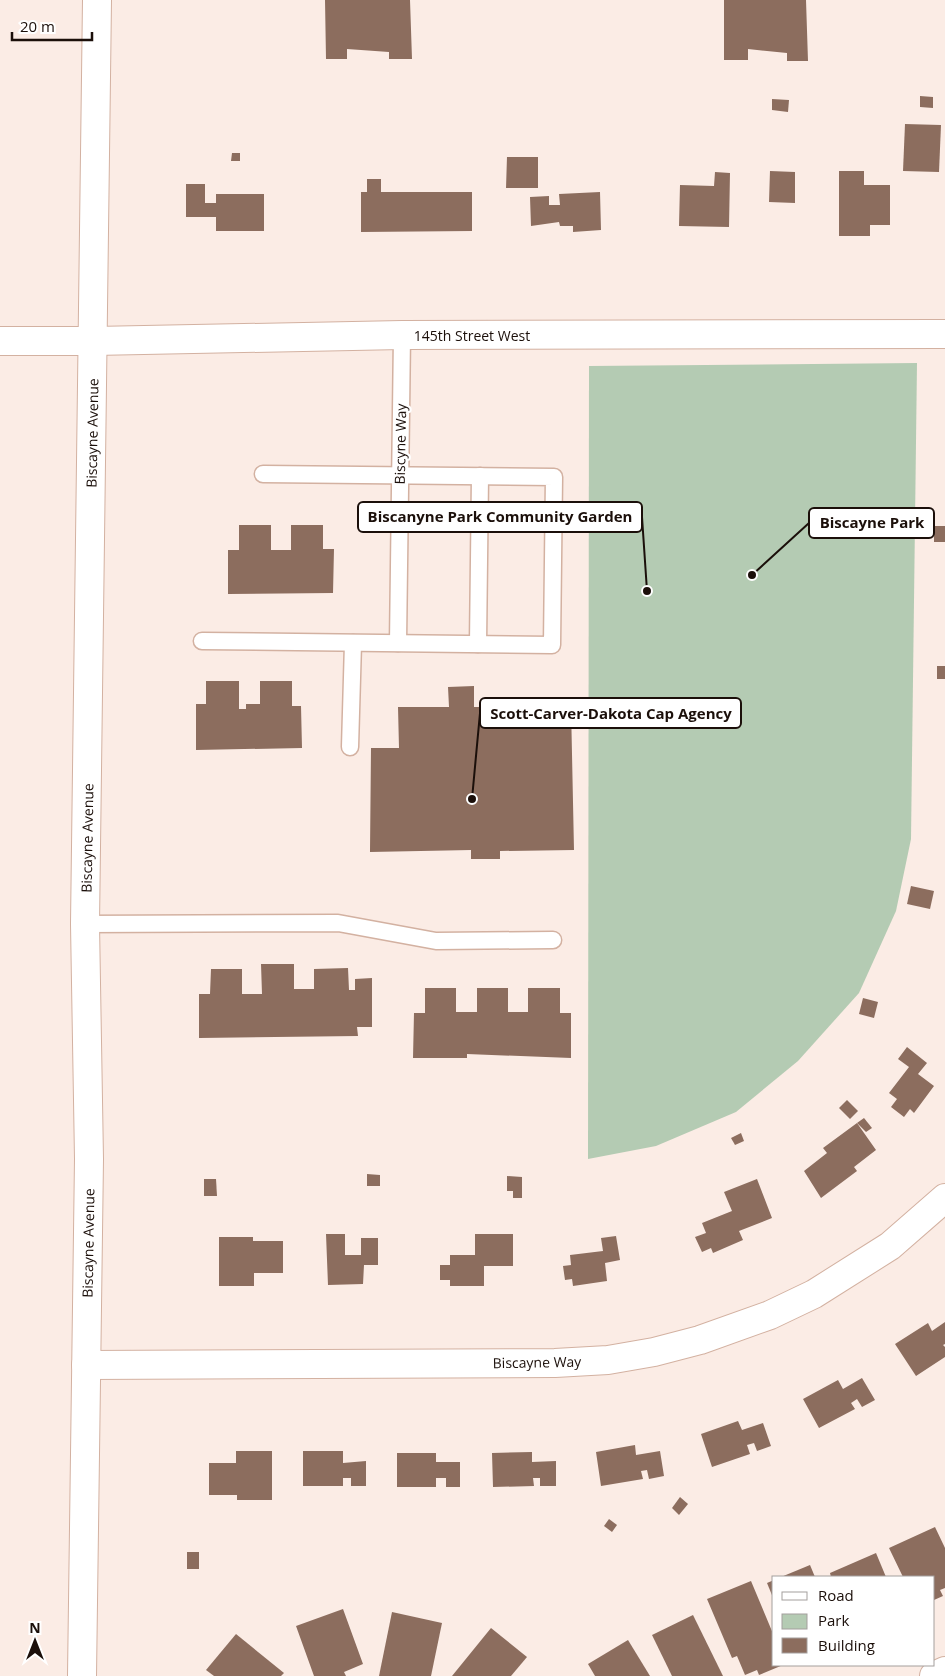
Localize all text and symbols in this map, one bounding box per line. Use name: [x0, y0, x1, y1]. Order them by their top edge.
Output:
scale bar: [12, 10, 92, 42]
text: 20 m: [20, 16, 55, 36]
street label: 145th Street West: [414, 326, 530, 345]
street label: Biscayne Avenue: [82, 378, 102, 488]
street label: Biscyne Way: [390, 402, 410, 485]
callout: Biscanyne Park Community Garden: [358, 502, 642, 532]
text: Biscanyne Park Community Garden: [368, 506, 632, 526]
callout: Biscayne Park: [809, 508, 934, 538]
text: Biscayne Park: [820, 512, 925, 532]
callout: Scott-Carver-Dakota Cap Agency: [480, 698, 741, 728]
text: Scott-Carver-Dakota Cap Agency: [490, 703, 732, 723]
street label: Biscayne Avenue: [77, 783, 97, 893]
street label: Biscayne Avenue: [78, 1188, 98, 1298]
street label: Biscayne Way: [493, 1352, 582, 1372]
legend: [772, 1576, 935, 1666]
text: Road: [818, 1585, 854, 1605]
text: Park: [818, 1610, 849, 1630]
north arrow: [10, 1616, 60, 1666]
text: N: [29, 1618, 41, 1637]
text: Building: [818, 1635, 875, 1655]

